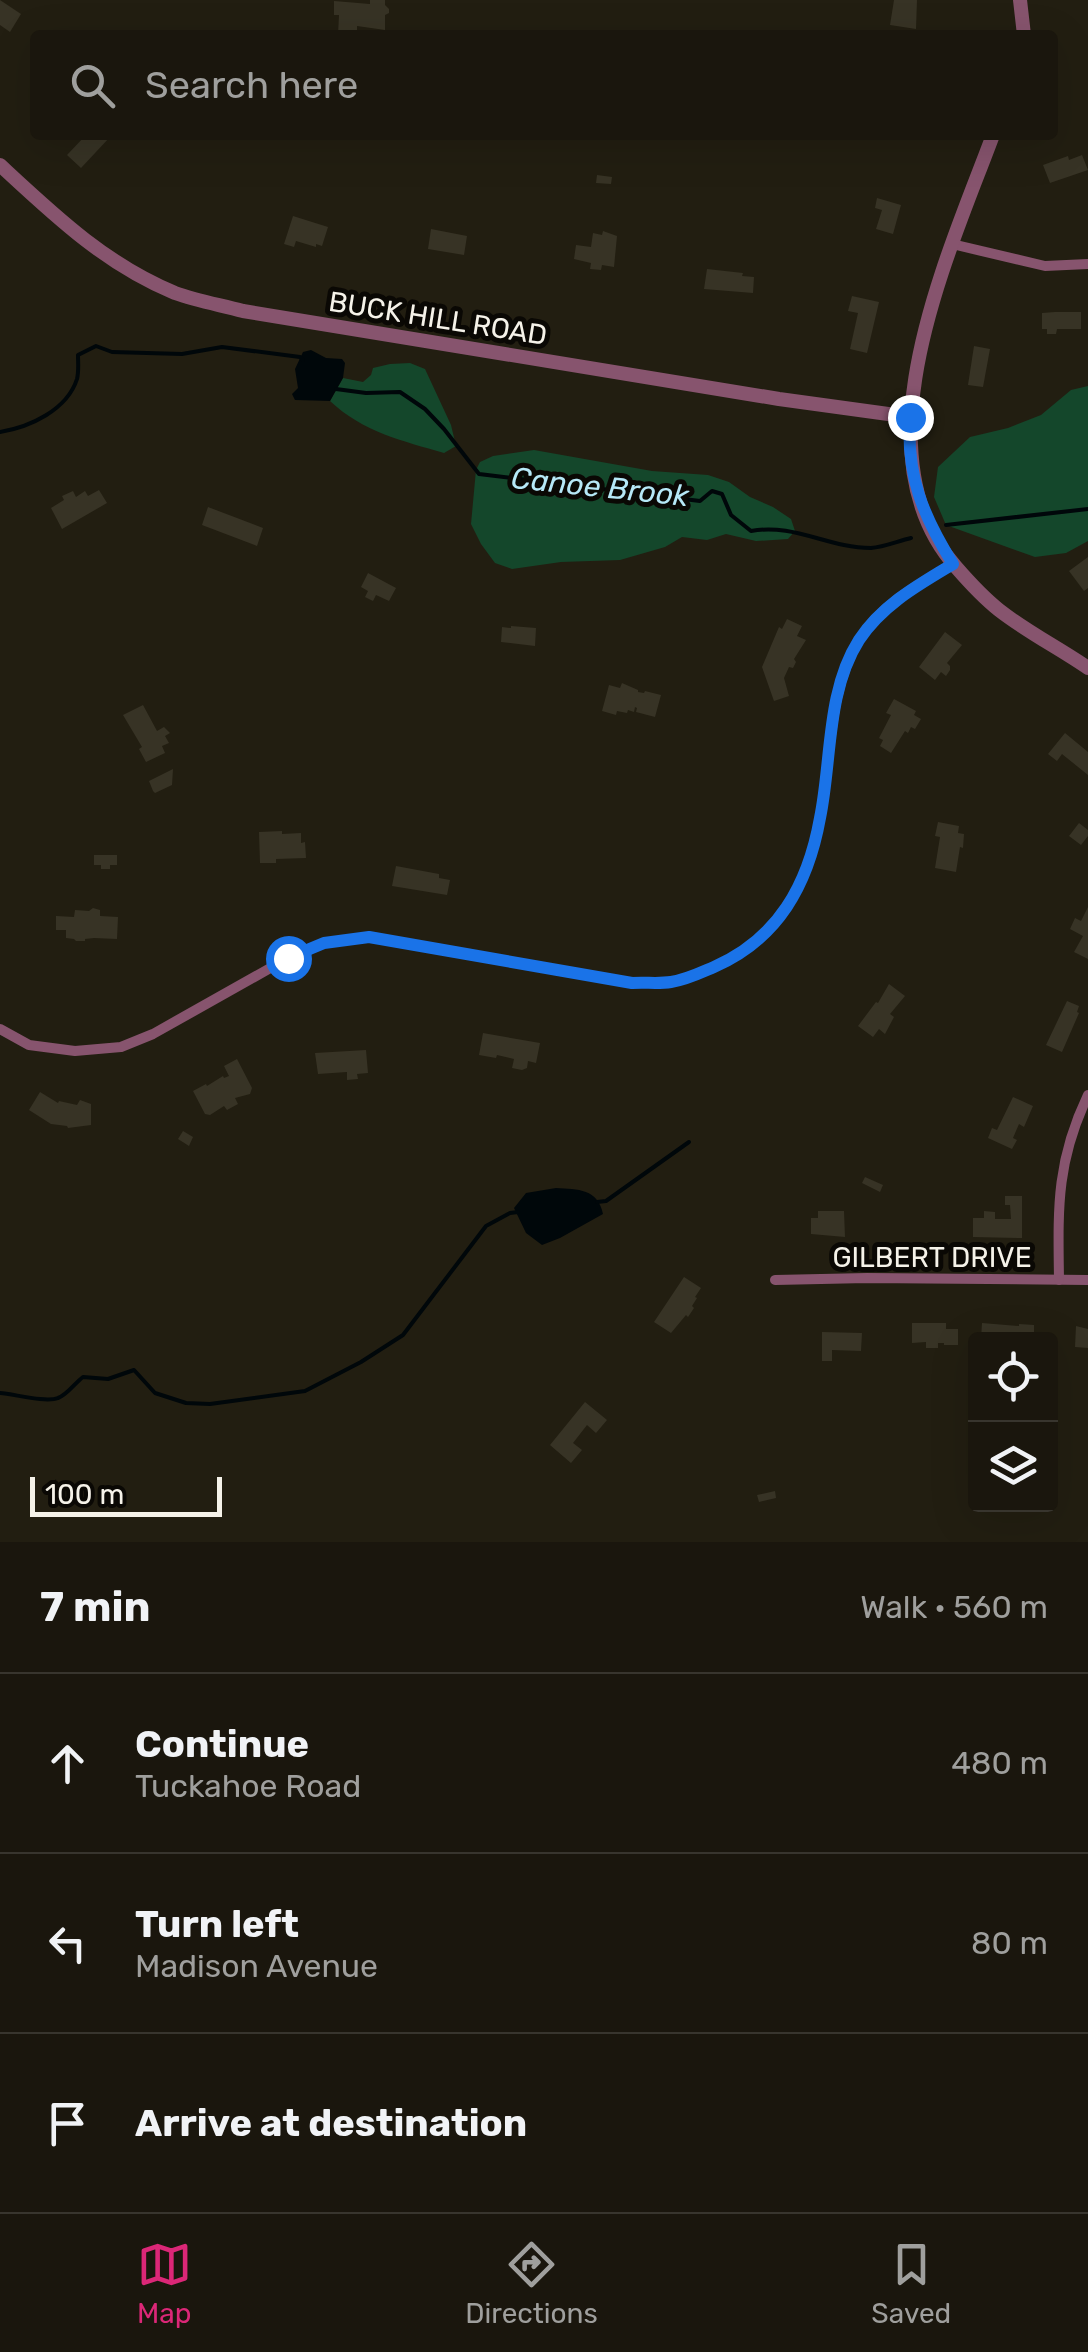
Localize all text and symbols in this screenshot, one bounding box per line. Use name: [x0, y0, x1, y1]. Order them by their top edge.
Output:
search box: [30, 30, 1058, 140]
icon: search: [65, 58, 120, 113]
text: Search here: [145, 62, 358, 108]
street label: BUCK HILL ROAD: [326, 285, 549, 352]
route end: [888, 395, 934, 441]
water label: Canoe Brook: [509, 460, 691, 514]
route start: [266, 936, 312, 982]
street label: GILBERT DRIVE: [832, 1241, 1032, 1274]
map controls: [968, 1332, 1058, 1512]
button: locate: [968, 1332, 1058, 1422]
button: layers: [968, 1422, 1058, 1512]
scale bar: [30, 1472, 222, 1516]
text: 100 m: [45, 1478, 124, 1511]
text: 7 min: [40, 1582, 151, 1632]
text: Walk · 560 m: [860, 1588, 1048, 1626]
text: Continue: [135, 1721, 309, 1767]
icon: ahead: [40, 1736, 95, 1791]
text: 480 m: [951, 1744, 1048, 1782]
text: Tuckahoe Road: [135, 1767, 361, 1805]
text: Turn left: [135, 1901, 299, 1947]
icon: left: [40, 1916, 95, 1971]
text: 80 m: [971, 1924, 1048, 1962]
text: Madison Avenue: [135, 1947, 378, 1985]
icon: arrive: [40, 2096, 95, 2151]
text: Arrive at destination: [135, 2100, 527, 2146]
tab: Map: [137, 2237, 192, 2330]
tab: Directions: [465, 2237, 598, 2330]
tab: Saved: [871, 2237, 951, 2330]

